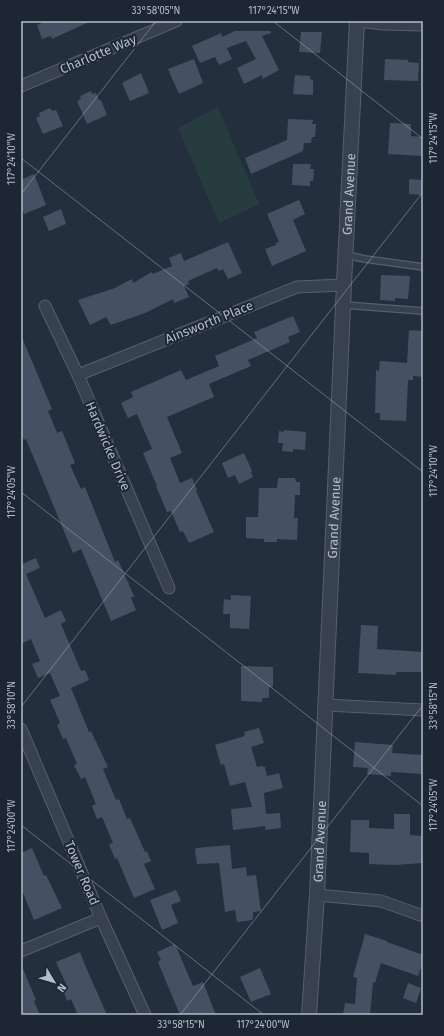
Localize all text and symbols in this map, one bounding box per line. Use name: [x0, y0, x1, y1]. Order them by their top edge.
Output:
text: 33°58'05"N: [132, 5, 180, 17]
text: 117°24'15"W: [248, 5, 300, 17]
street label: Charlotte Way: [58, 31, 139, 77]
text: 117°24'15"W: [428, 112, 440, 164]
text: 117°24'10"W: [6, 132, 18, 185]
street label: Grand Avenue: [339, 153, 358, 235]
street label: Ainsworth Place: [163, 297, 255, 347]
street label: Hardwicke Drive: [83, 399, 133, 493]
text: 117°24'10"W: [428, 444, 440, 497]
text: 117°24'05"W: [6, 465, 18, 518]
street label: Grand Avenue: [324, 476, 343, 559]
text: 33°58'10"N: [6, 681, 18, 729]
text: 33°58'15"N: [428, 682, 440, 730]
text: 117°24'05"W: [428, 778, 440, 831]
text: 117°24'00"W: [6, 799, 18, 853]
street label: Grand Avenue: [310, 800, 329, 883]
street label: Tower Road: [62, 839, 102, 907]
north arrow: [34, 962, 74, 1002]
text: N: [54, 981, 69, 995]
text: 33°58'15"N: [157, 1019, 205, 1031]
text: 117°24'00"W: [236, 1019, 290, 1031]

